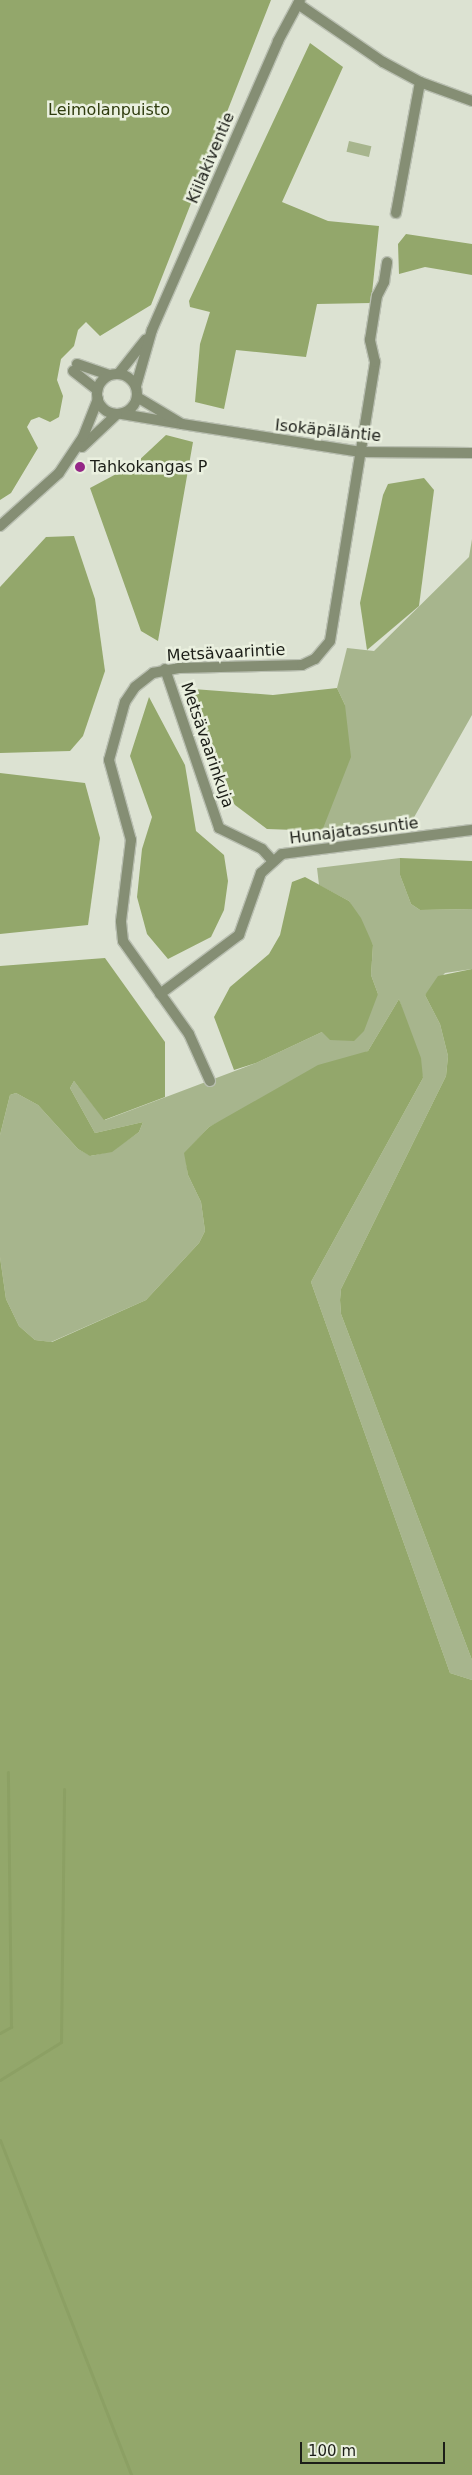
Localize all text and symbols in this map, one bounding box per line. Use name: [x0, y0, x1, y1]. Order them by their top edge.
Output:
park label: Leimolanpuisto: [48, 100, 170, 120]
street label: Kiilakiventie: [183, 109, 239, 207]
street label: Isokäpäläntie: [274, 416, 382, 446]
place label: Tahkokangas P: [90, 457, 208, 477]
marker: Tahkokangas P: [74, 461, 86, 473]
street label: Metsävaarintie: [166, 640, 286, 666]
street label: Metsävaarinkuja: [177, 680, 237, 810]
street label: Hunajatassuntie: [288, 814, 420, 848]
scale bar: [302, 2432, 447, 2464]
text: 100 m: [308, 2442, 356, 2460]

